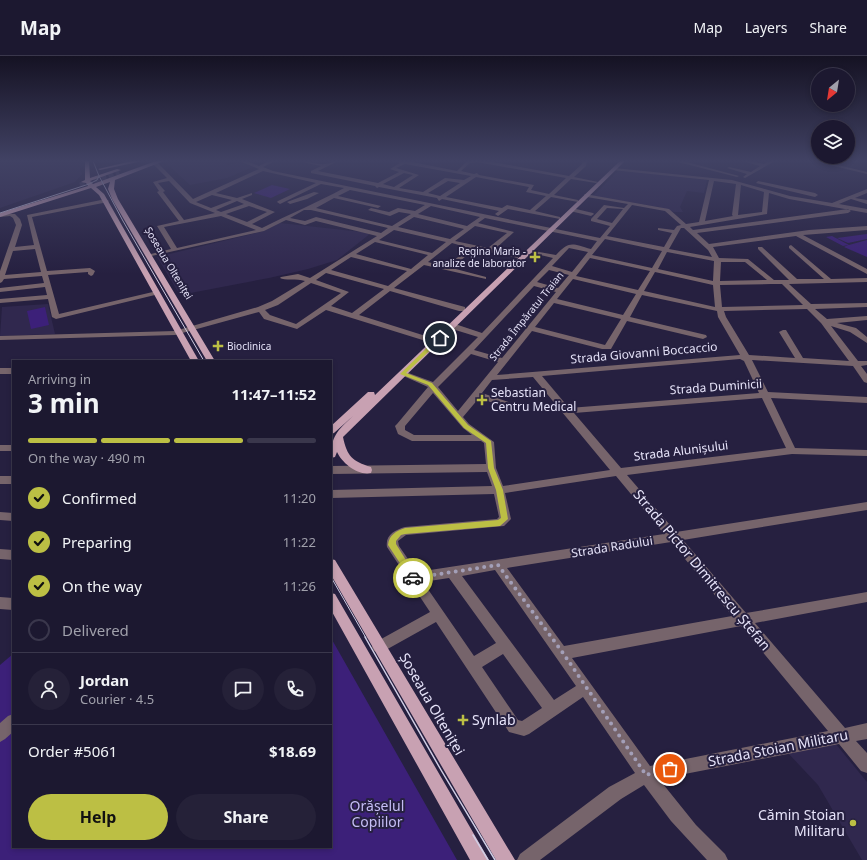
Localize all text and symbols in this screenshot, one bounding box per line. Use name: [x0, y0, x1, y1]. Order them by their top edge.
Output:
text: Map: [20, 15, 61, 41]
text: Map: [694, 18, 723, 37]
text: Layers: [745, 18, 787, 37]
text: Share: [809, 18, 847, 37]
north arrow: [811, 68, 855, 112]
map controls: [811, 68, 855, 164]
button: layers: [811, 120, 855, 164]
street label: Șoseaua Olteniței: [142, 224, 196, 302]
place label: Regina Maria - analize de laborator: [432, 244, 526, 270]
marker: Regina Maria - analize de laborator: [529, 251, 541, 263]
street label: Strada Împăratul Traian: [486, 268, 566, 364]
pin: [423, 321, 457, 355]
icon: home: [429, 327, 451, 349]
street label: Strada Giovanni Boccaccio: [570, 338, 718, 367]
place label: Bioclinica: [227, 339, 271, 353]
marker: Bioclinica: [212, 340, 224, 352]
text: Arriving in: [28, 370, 91, 388]
street label: Strada Duminicii: [669, 375, 763, 398]
text: 11:47–11:52: [231, 384, 316, 404]
place label: Sebastian Centru Medical: [491, 384, 576, 415]
text: 3 min: [28, 385, 100, 421]
marker: Sebastian Centru Medical: [476, 394, 488, 406]
street label: Strada Alunișului: [633, 436, 729, 465]
text: On the way · 490 m: [28, 449, 145, 467]
street label: Strada Pictor Dimitrescu Ștefan: [629, 485, 775, 654]
icon: check: [28, 487, 50, 509]
text: Confirmed: [62, 488, 137, 508]
text: 11:20: [283, 489, 316, 507]
icon: check: [28, 531, 50, 553]
text: Preparing: [62, 532, 132, 552]
street label: Strada Radului: [570, 532, 654, 561]
text: 11:22: [283, 533, 316, 551]
courier: [393, 558, 433, 598]
icon: car: [402, 567, 424, 589]
icon: check: [28, 575, 50, 597]
text: On the way: [62, 576, 142, 596]
text: 11:26: [283, 577, 316, 595]
text: Delivered: [62, 620, 129, 640]
street label: Șoseaua Olteniței: [395, 649, 469, 758]
button: person: [28, 668, 70, 710]
button: chat: [222, 668, 264, 710]
button: phone: [274, 668, 316, 710]
text: Jordan: [80, 670, 129, 690]
text: Courier · 4.5: [80, 690, 154, 708]
place label: Synlab: [472, 710, 516, 729]
marker: Synlab: [457, 714, 469, 726]
street label: Strada Stoian Militaru: [706, 725, 849, 770]
text: Order #5061: [28, 741, 117, 761]
text: $18.69: [269, 741, 316, 761]
pin: [653, 752, 687, 786]
icon: bag: [659, 758, 681, 780]
button: Help: [28, 794, 168, 840]
button: Share: [176, 794, 316, 840]
park label: Orășelul Copiilor: [350, 796, 404, 831]
place label: Cămin Stoian Militaru: [758, 805, 845, 840]
marker: Cămin Stoian Militaru: [848, 818, 858, 828]

